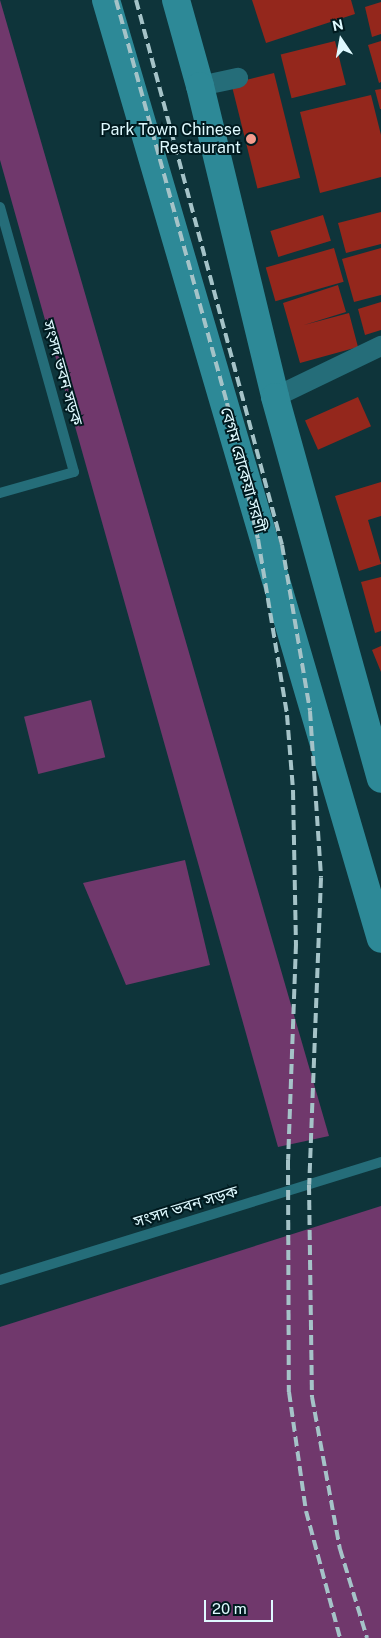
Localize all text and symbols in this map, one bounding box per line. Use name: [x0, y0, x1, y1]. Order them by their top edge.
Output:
north arrow: [316, 15, 366, 65]
text: N: [331, 16, 345, 34]
place label: Park Town Chinese Restaurant: [100, 120, 241, 158]
marker: Park Town Chinese Restaurant: [245, 133, 257, 145]
street label: সংসদ ভবন সড়ক: [38, 318, 86, 428]
street label: বেগম রোকেয়া সরণী: [216, 405, 270, 535]
street label: সংসদ ভবন সড়ক: [131, 1182, 241, 1232]
scale bar: [206, 1590, 275, 1622]
text: 20 m: [212, 1600, 247, 1617]

